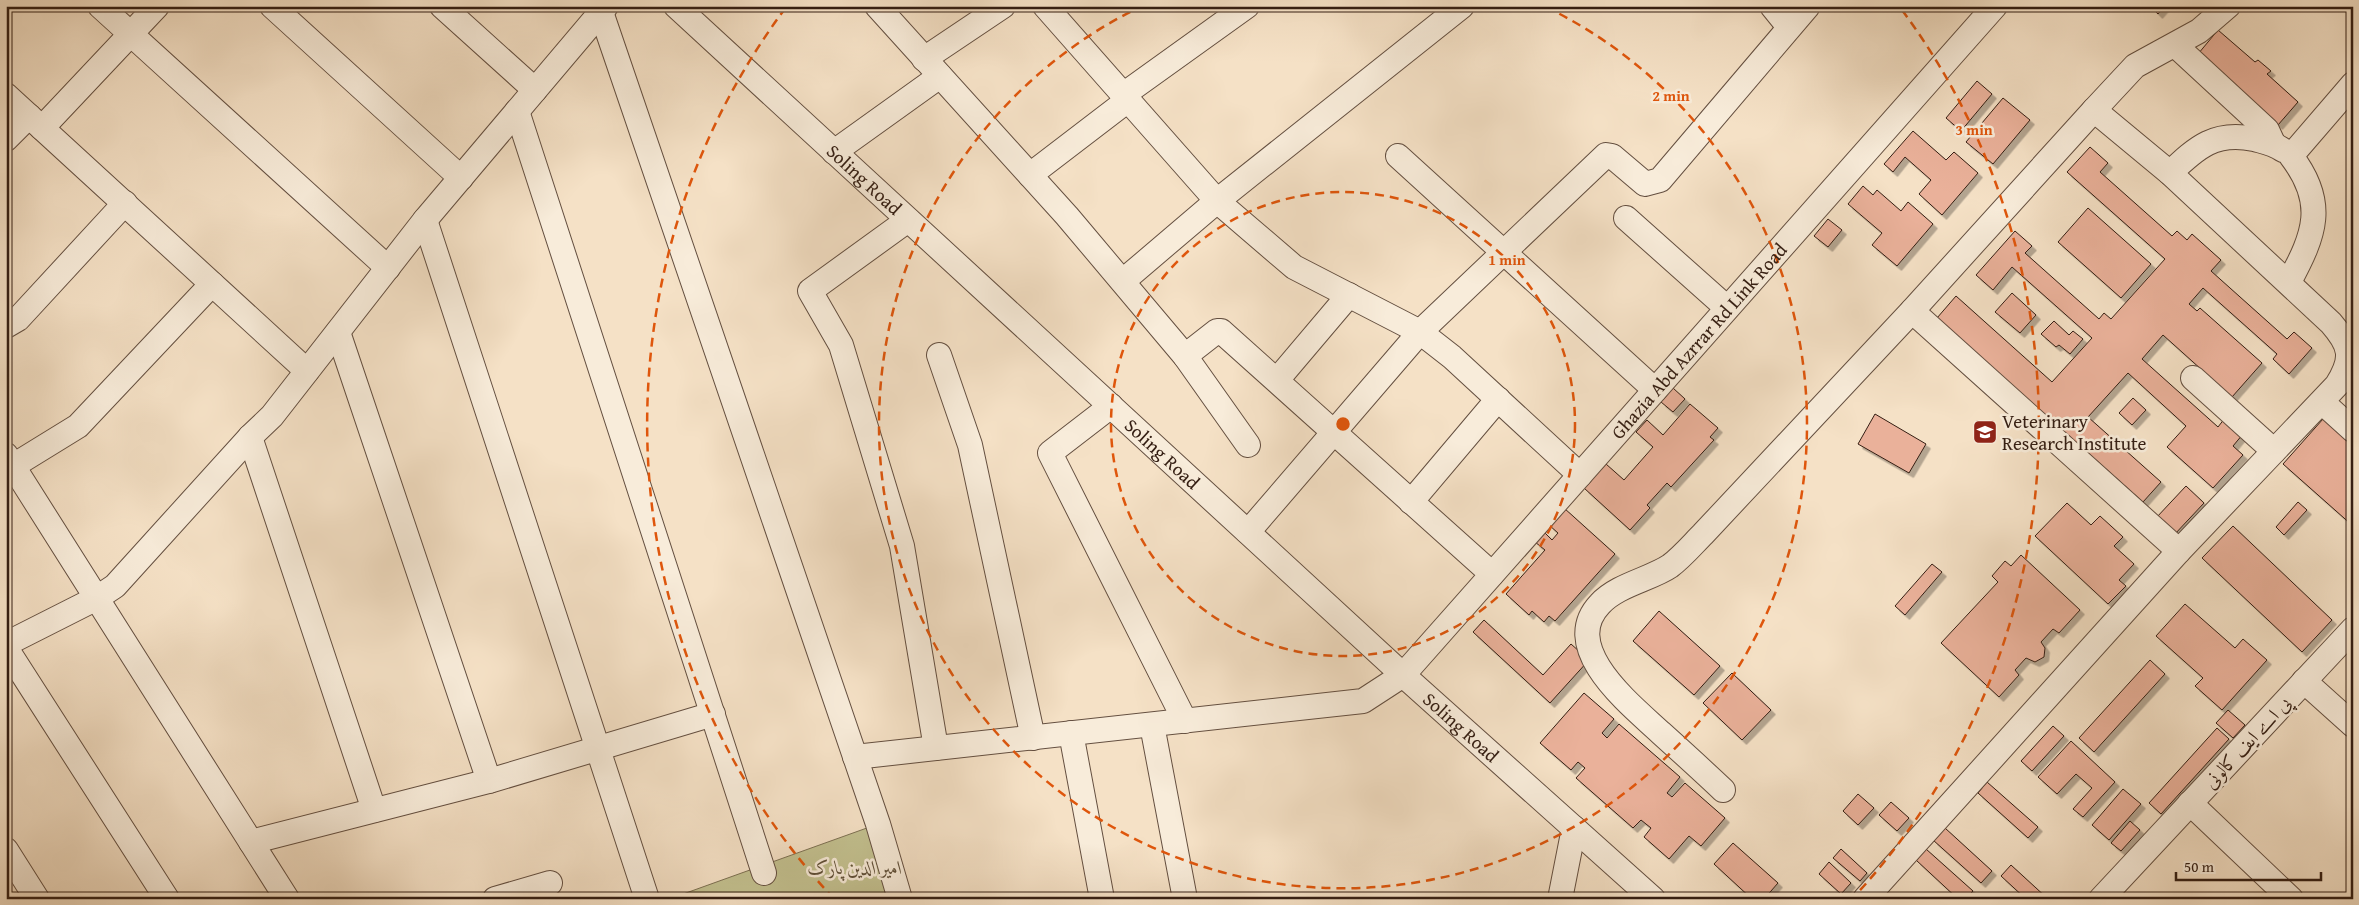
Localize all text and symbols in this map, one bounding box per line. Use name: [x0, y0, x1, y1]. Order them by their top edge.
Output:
text: 2 min: [1652, 85, 1690, 106]
text: 3 min: [1955, 119, 1993, 140]
street label: Soling Road: [820, 137, 909, 222]
street label: Ghazia Abd Azrrar Rd Link Road: [1604, 236, 1794, 445]
text: 1 min: [1488, 249, 1526, 270]
place label: Veterinary Research Institute: [2002, 407, 2147, 457]
street label: Soling Road: [1118, 412, 1207, 496]
centre of rings: [1334, 415, 1352, 433]
school or university icon: Veterinary Research Institute: [1972, 419, 1998, 445]
street label: Soling Road: [1417, 685, 1506, 769]
street label: پی اے ایف کالونی: [2197, 689, 2299, 795]
scale bar: [2176, 850, 2322, 882]
park label: امیر الدین پارک: [808, 853, 902, 881]
text: 50 m: [2184, 856, 2215, 877]

